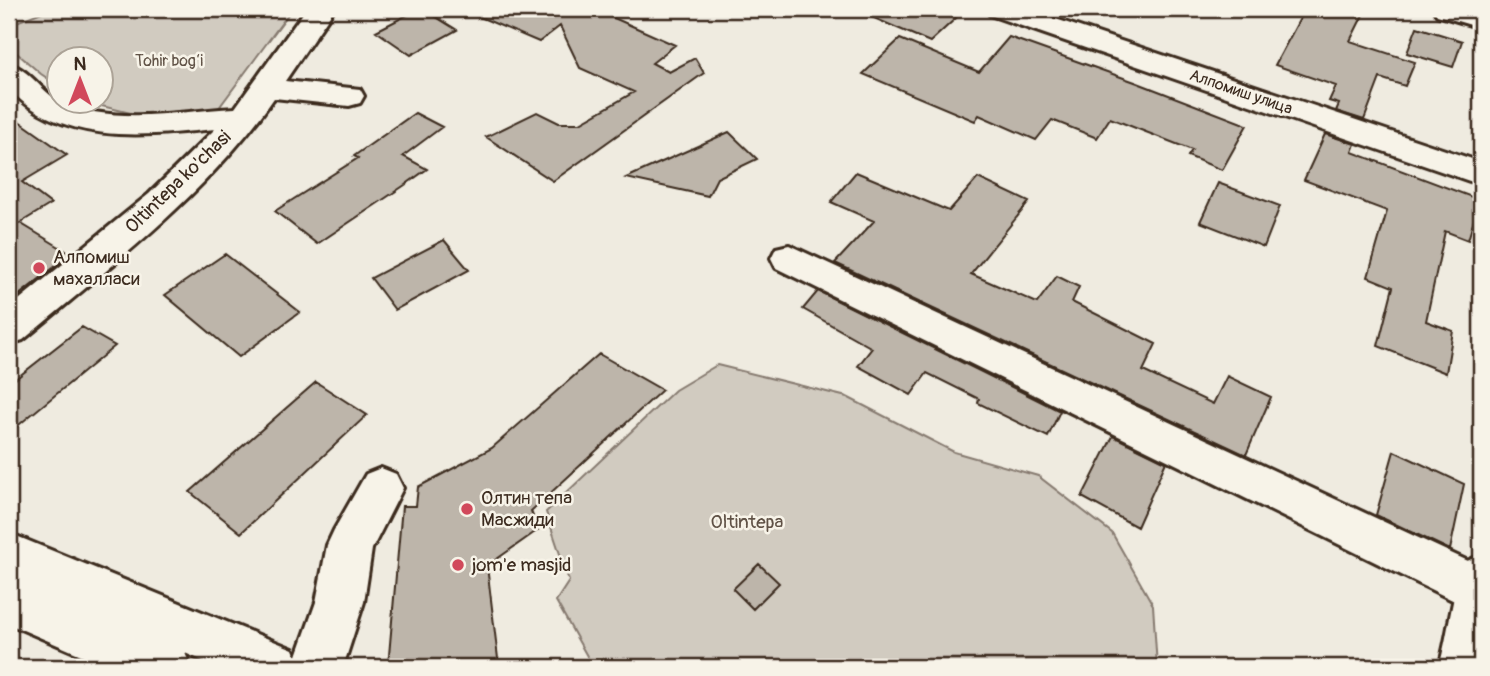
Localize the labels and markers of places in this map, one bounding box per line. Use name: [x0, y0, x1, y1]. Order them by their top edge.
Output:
place label: Алпомиш махалласи: [53, 245, 140, 291]
marker: Алпомиш махалласи: [31, 260, 47, 276]
place label: Олтин тепа Масжиди: [481, 486, 572, 532]
marker: Олтин тепа Масжиди: [459, 501, 475, 517]
place label: jom'e masjid: [471, 553, 571, 577]
marker: jom'e masjid: [450, 557, 466, 573]

